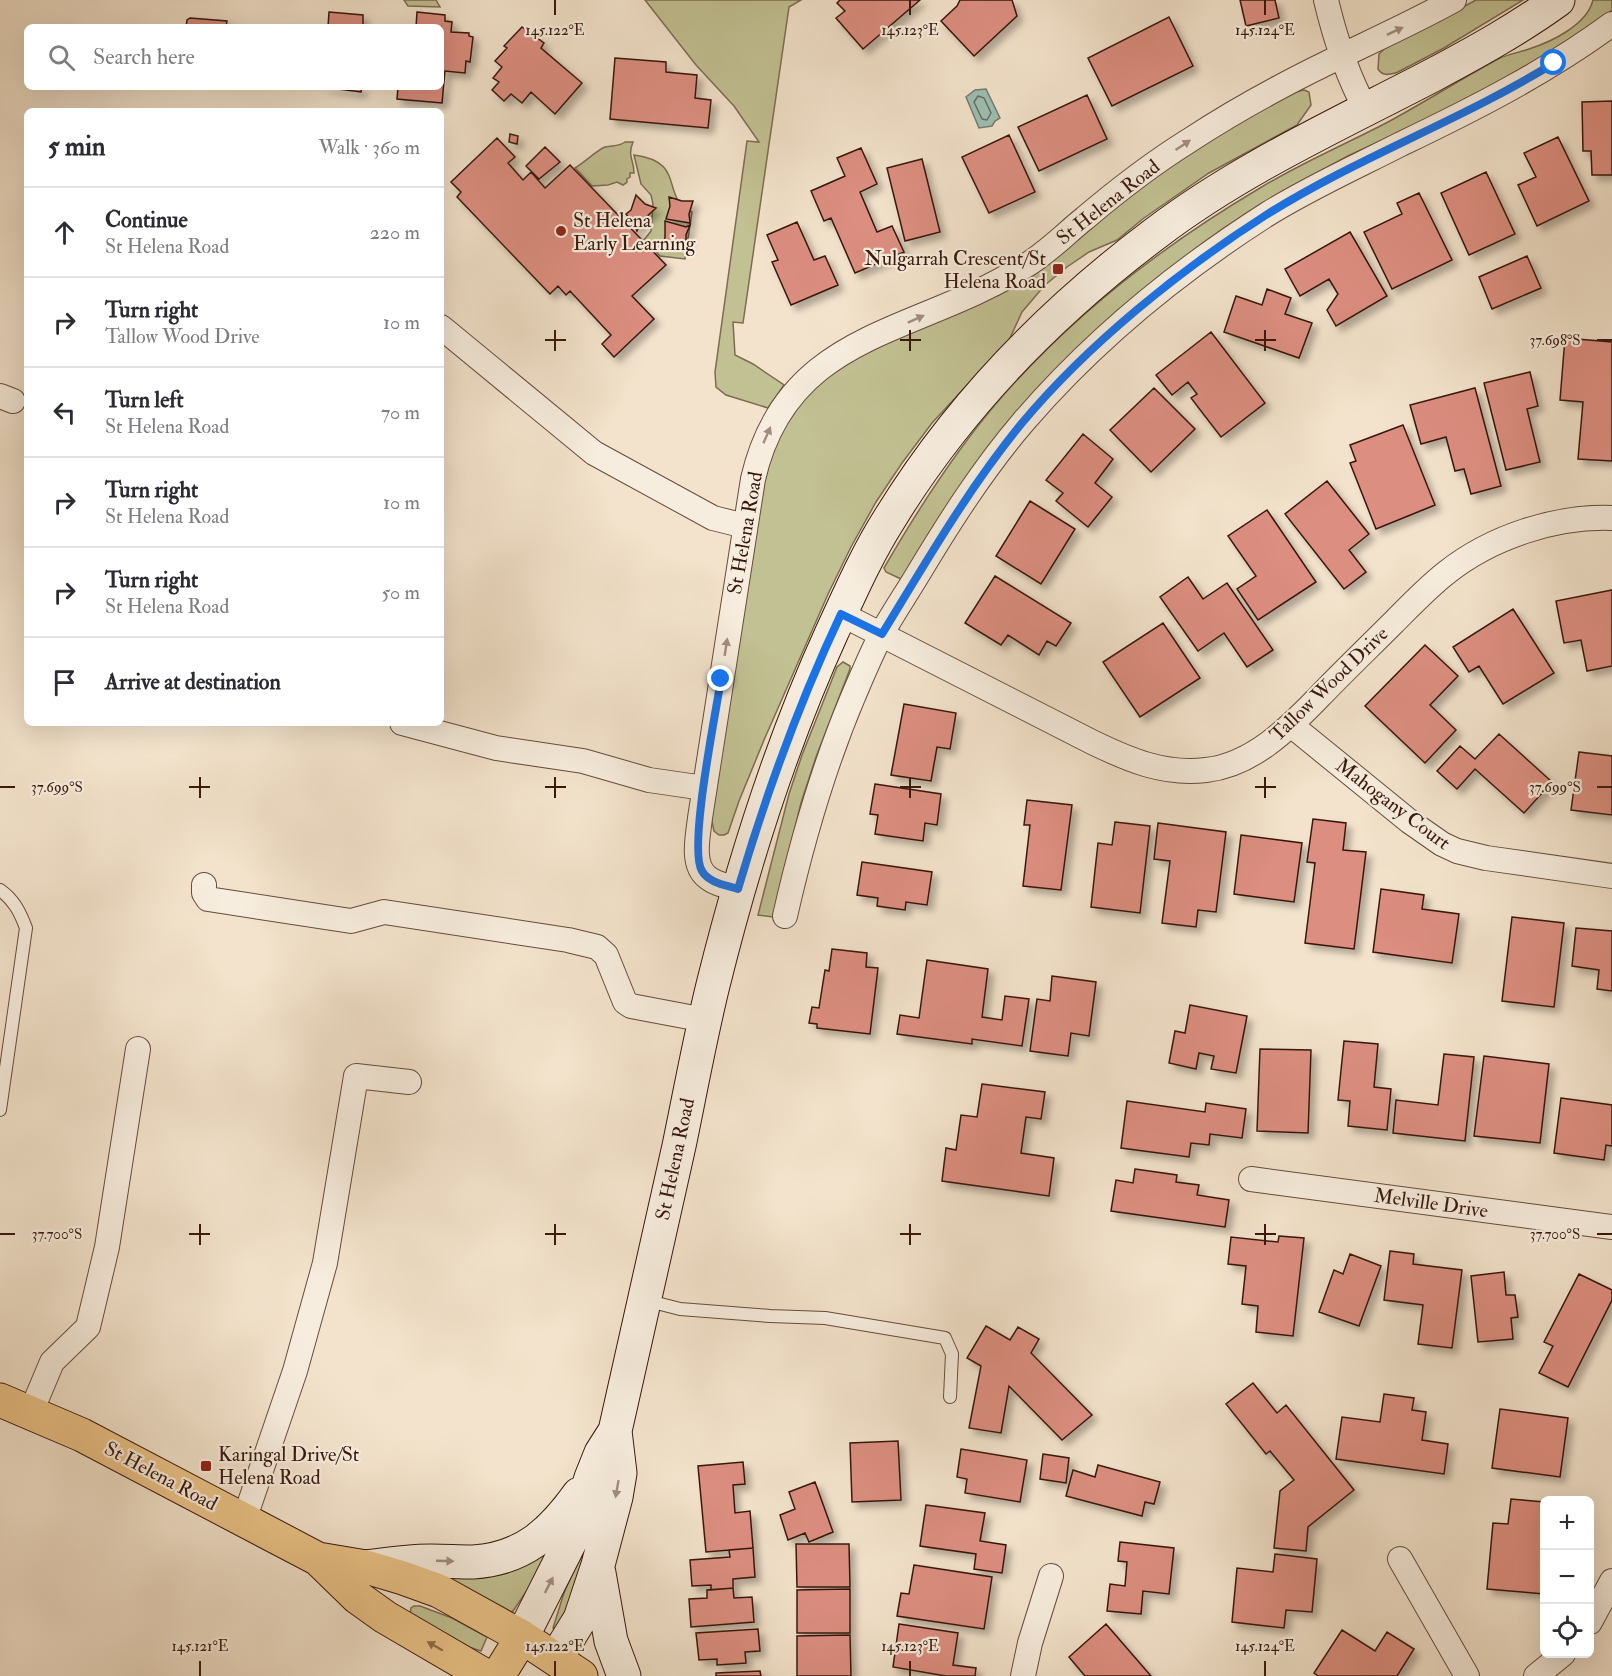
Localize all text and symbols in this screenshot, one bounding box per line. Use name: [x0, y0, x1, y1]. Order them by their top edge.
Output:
text: 145.122°E: [525, 21, 585, 40]
text: 145.123°E: [881, 21, 939, 40]
text: 145.124°E: [1235, 21, 1295, 40]
search box: [24, 24, 444, 90]
one-way arrow: [1387, 27, 1404, 36]
icon: search: [45, 41, 78, 74]
text: Search here: [93, 43, 195, 71]
route start: [1540, 49, 1566, 75]
text: 5 min: [48, 131, 105, 163]
text: Walk · 360 m: [318, 135, 420, 160]
one-way arrow: [1175, 139, 1191, 150]
street label: St Helena Road: [1051, 154, 1165, 250]
text: Continue: [105, 206, 188, 234]
place label: St Helena Early Learning: [573, 208, 697, 256]
icon: ahead: [48, 216, 81, 249]
text: 220 m: [370, 220, 420, 245]
marker: St Helena Early Learning: [554, 224, 568, 238]
text: St Helena Road: [105, 234, 229, 259]
place label: Nulgarrah Crescent/St Helena Road: [864, 246, 1047, 294]
marker: Nulgarrah Crescent/St Helena Road: [1051, 262, 1065, 276]
text: Turn right: [105, 296, 198, 324]
icon: right: [48, 306, 81, 339]
text: 10 m: [383, 310, 420, 335]
one-way arrow: [907, 314, 924, 323]
text: Tallow Wood Drive: [105, 324, 260, 349]
text: 37.698°S: [1529, 331, 1581, 350]
text: Turn left: [105, 386, 184, 414]
icon: left: [48, 396, 81, 429]
text: 70 m: [381, 400, 420, 425]
text: St Helena Road: [105, 414, 229, 439]
one-way arrow: [762, 426, 772, 444]
street label: St Helena Road: [722, 469, 768, 596]
text: Turn right: [105, 476, 198, 504]
icon: right: [48, 486, 81, 519]
text: 10 m: [383, 490, 420, 515]
text: St Helena Road: [105, 504, 229, 529]
text: Turn right: [105, 566, 198, 594]
icon: right: [48, 576, 81, 609]
text: 50 m: [381, 580, 420, 605]
text: St Helena Road: [105, 594, 229, 619]
street label: Tallow Wood Drive: [1265, 621, 1393, 747]
one-way arrow: [722, 637, 731, 656]
route end: [707, 665, 733, 691]
icon: arrive: [48, 666, 81, 699]
text: Arrive at destination: [105, 668, 281, 696]
street label: Mahogany Court: [1331, 753, 1456, 856]
text: 37.699°S: [31, 778, 83, 797]
text: 37.699°S: [1529, 778, 1581, 797]
street label: St Helena Road: [650, 1095, 700, 1222]
street label: Melville Drive: [1372, 1183, 1490, 1223]
text: 37.700°S: [32, 1225, 82, 1244]
text: 37.700°S: [1530, 1225, 1580, 1244]
street label: St Helena Road: [100, 1436, 222, 1516]
place label: Karingal Drive/St Helena Road: [218, 1442, 360, 1490]
marker: Karingal Drive/St Helena Road: [199, 1459, 213, 1473]
one-way arrow: [612, 1480, 621, 1499]
map controls: [1540, 1496, 1594, 1658]
button: +: [1540, 1496, 1594, 1550]
button: −: [1540, 1550, 1594, 1604]
one-way arrow: [436, 1557, 455, 1566]
one-way arrow: [544, 1576, 554, 1593]
button: locate: [1540, 1604, 1594, 1658]
text: 145.121°E: [171, 1637, 229, 1656]
text: 145.122°E: [525, 1637, 585, 1656]
text: 145.123°E: [881, 1637, 939, 1656]
text: 145.124°E: [1235, 1637, 1295, 1656]
one-way arrow: [427, 1641, 443, 1652]

